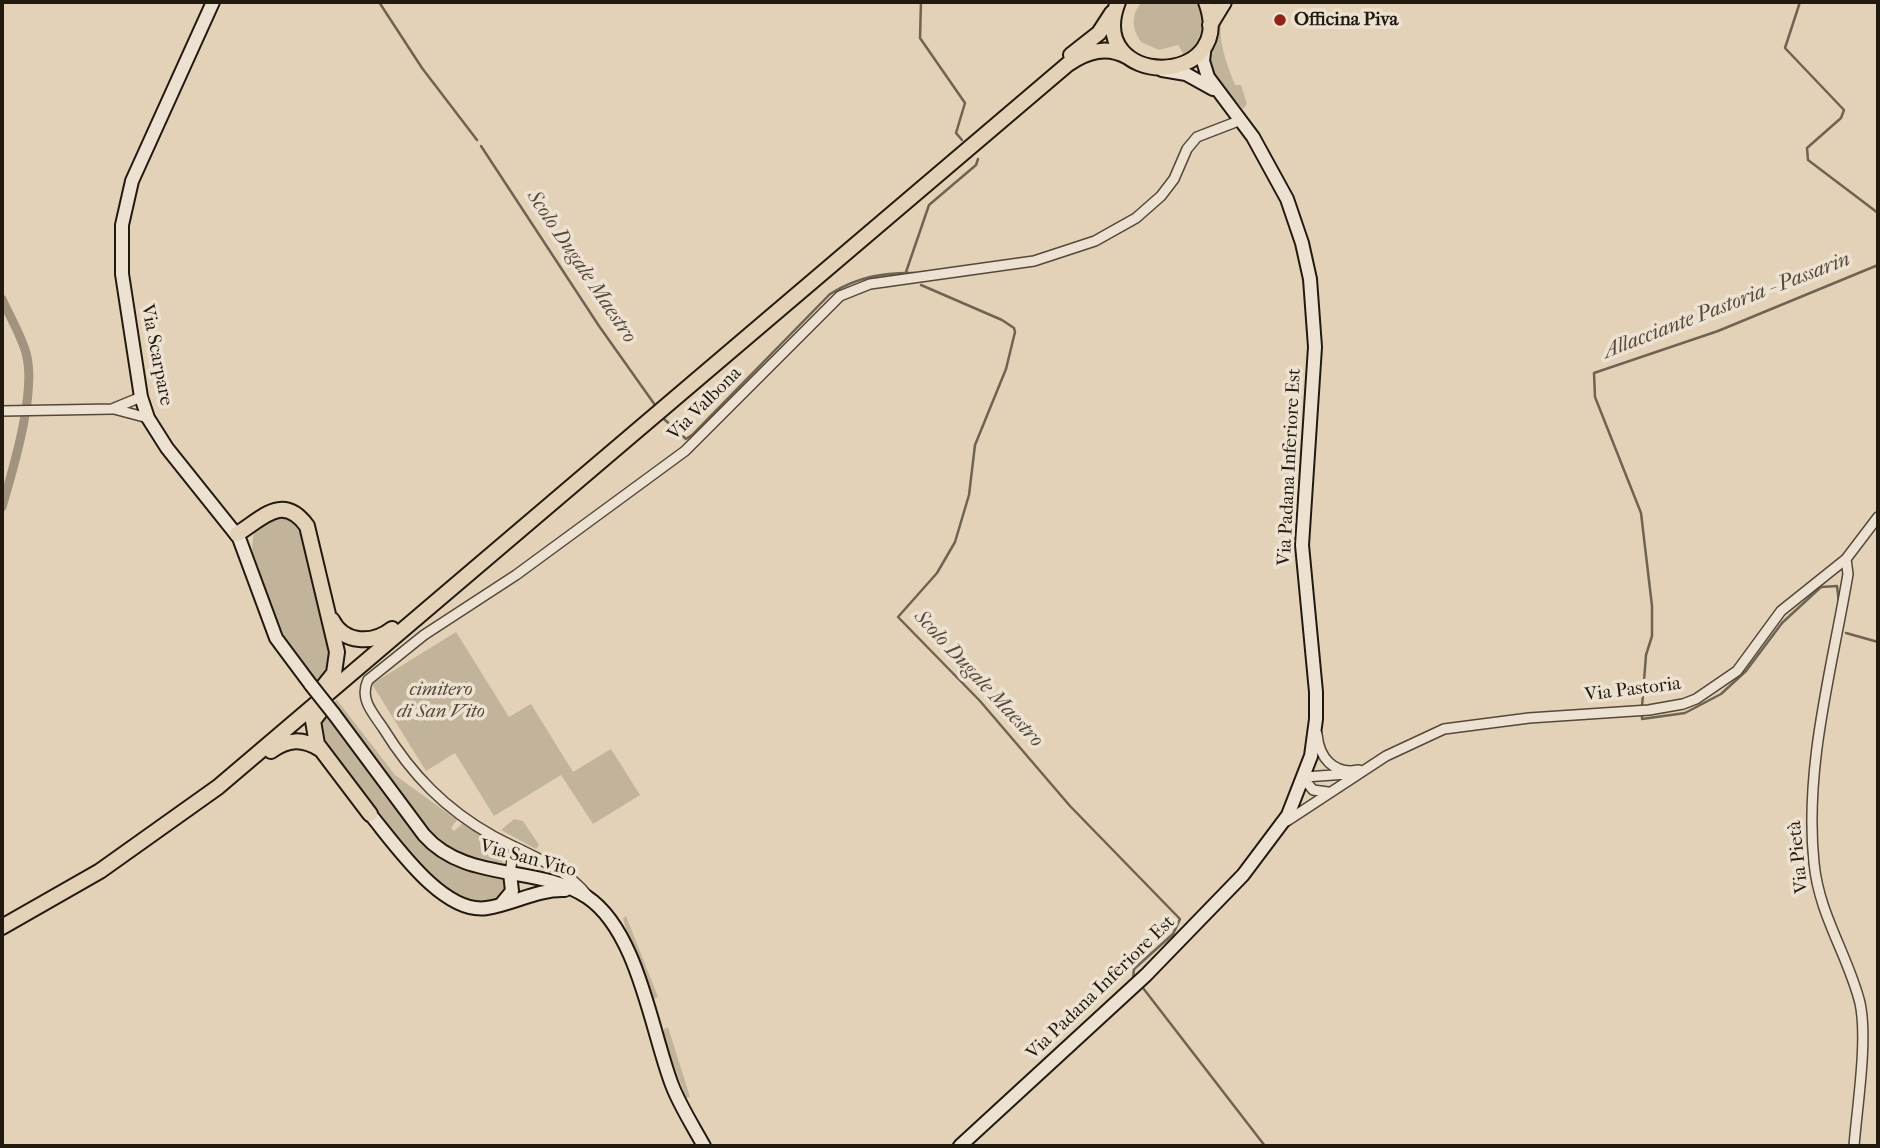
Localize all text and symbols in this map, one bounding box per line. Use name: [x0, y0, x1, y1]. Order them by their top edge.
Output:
place label: Officina Piva: [1294, 9, 1398, 31]
marker: Officina Piva: [1272, 12, 1288, 28]
water label: Scolo Dugale Maestro: [521, 186, 641, 348]
water label: Allacciante Pastoria - Passarin: [1600, 247, 1854, 365]
street label: Via Scarpare: [135, 302, 177, 408]
street label: Via Valbona: [663, 362, 747, 446]
street label: Via Padana Inferiore Est: [1273, 368, 1307, 566]
water label: Scolo Dugale Maestro: [908, 605, 1048, 753]
street label: Via Pastoria: [1584, 673, 1682, 707]
park label: cimitero di San Vito: [397, 679, 485, 723]
street label: Via Pietà: [1784, 820, 1814, 894]
street label: Via San Vito: [477, 835, 579, 883]
street label: Via Padana Inferiore Est: [1022, 911, 1180, 1065]

